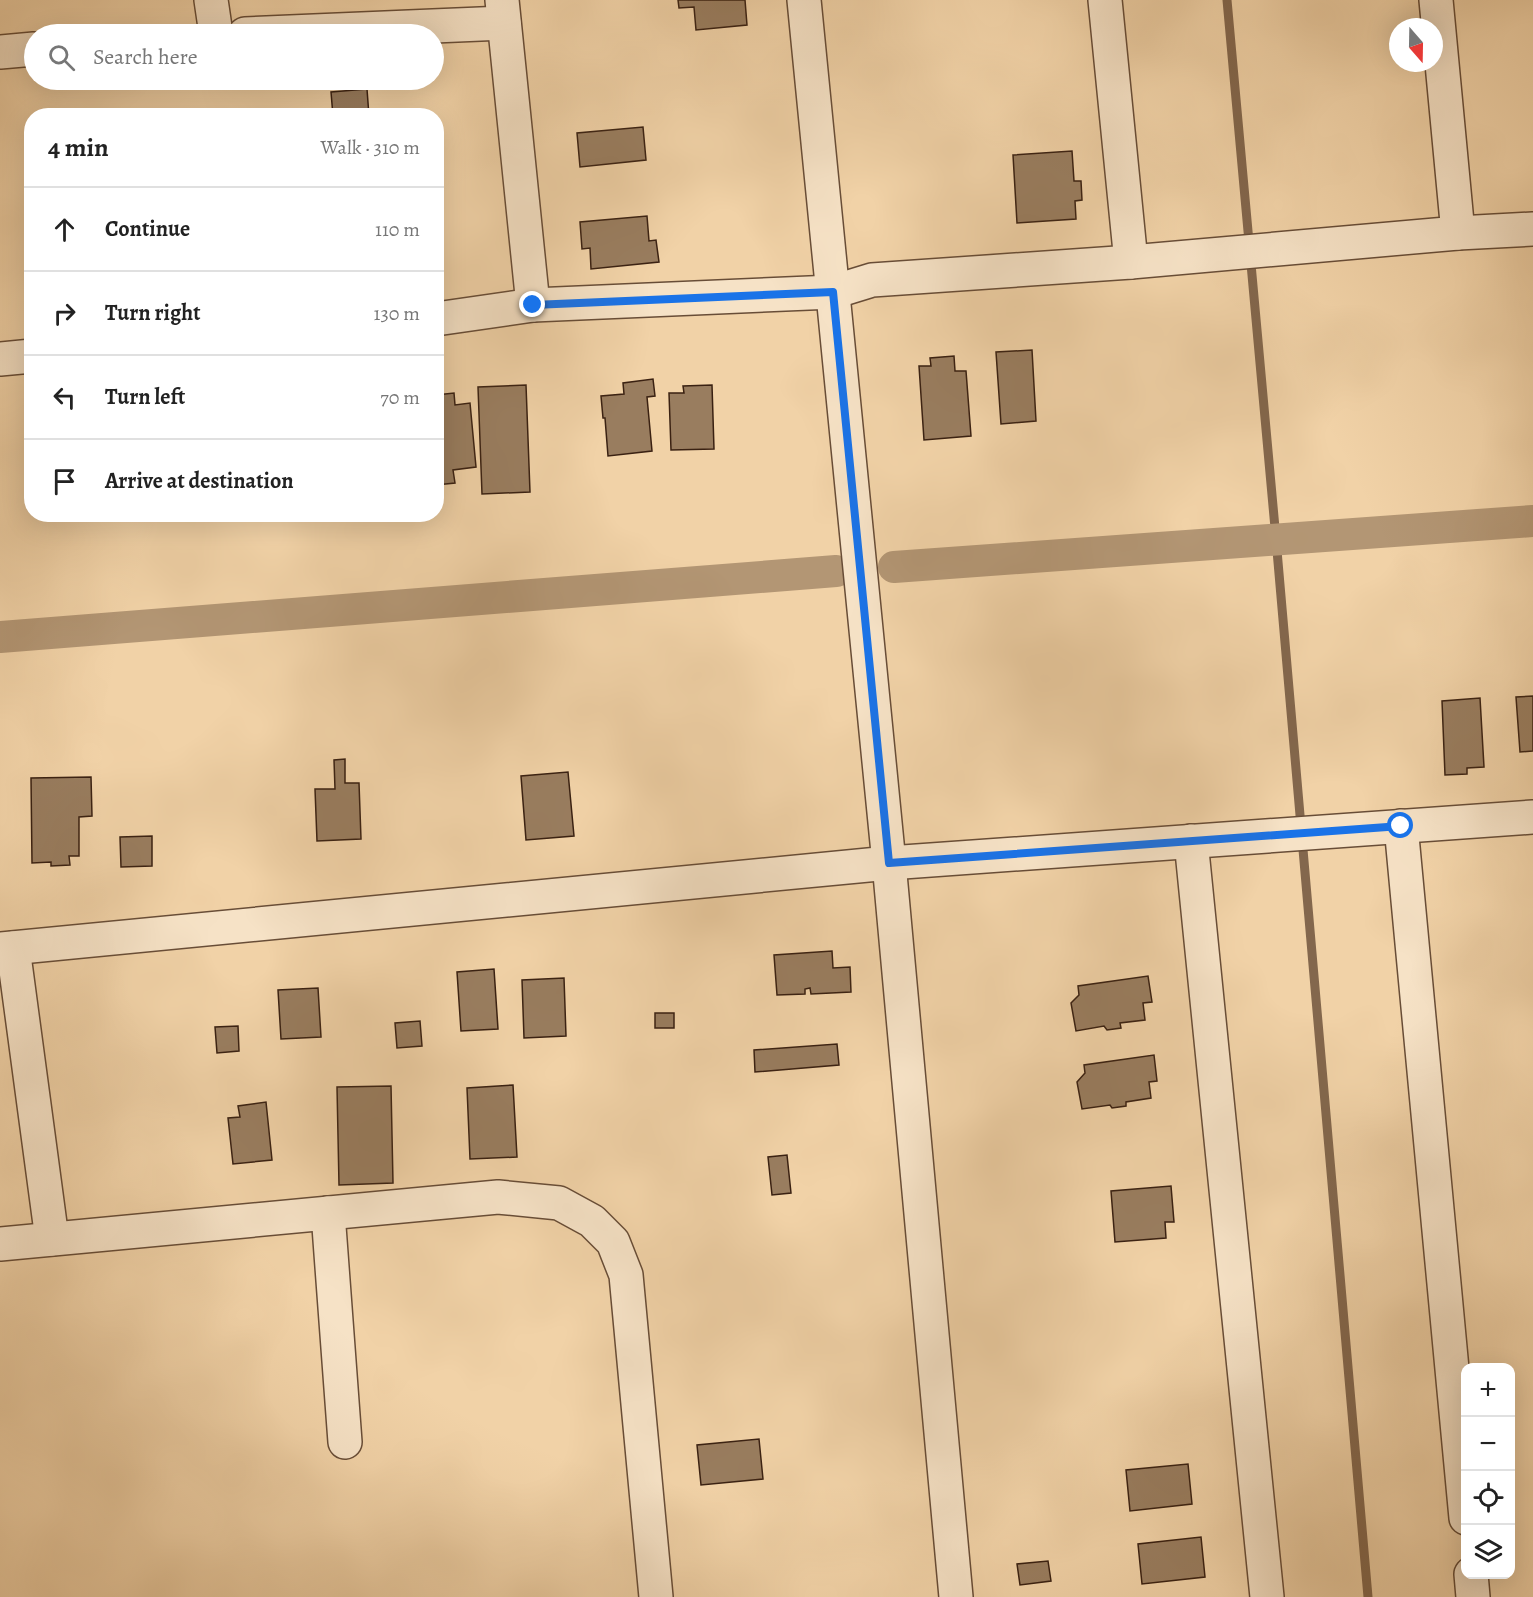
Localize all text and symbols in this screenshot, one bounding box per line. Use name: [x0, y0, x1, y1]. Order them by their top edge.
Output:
north arrow: [1389, 18, 1443, 72]
search box: [24, 24, 444, 90]
icon: search: [45, 41, 78, 74]
text: Search here: [93, 42, 198, 72]
text: 4 min: [48, 130, 109, 165]
text: Walk · 310 m: [321, 134, 420, 161]
icon: ahead: [48, 213, 81, 246]
text: Continue: [105, 214, 190, 244]
text: 110 m: [375, 216, 420, 243]
route end: [519, 291, 545, 317]
icon: right: [48, 297, 81, 330]
text: Turn right: [105, 298, 201, 328]
text: 130 m: [374, 300, 420, 327]
icon: left: [48, 381, 81, 414]
text: Turn left: [105, 382, 185, 412]
text: 70 m: [380, 384, 420, 411]
icon: arrive: [48, 465, 81, 498]
text: Arrive at destination: [105, 466, 294, 496]
route start: [1387, 812, 1413, 838]
map controls: [1461, 1363, 1515, 1579]
button: +: [1461, 1363, 1515, 1417]
button: −: [1461, 1417, 1515, 1471]
button: locate: [1461, 1471, 1515, 1525]
button: layers: [1461, 1525, 1515, 1579]

